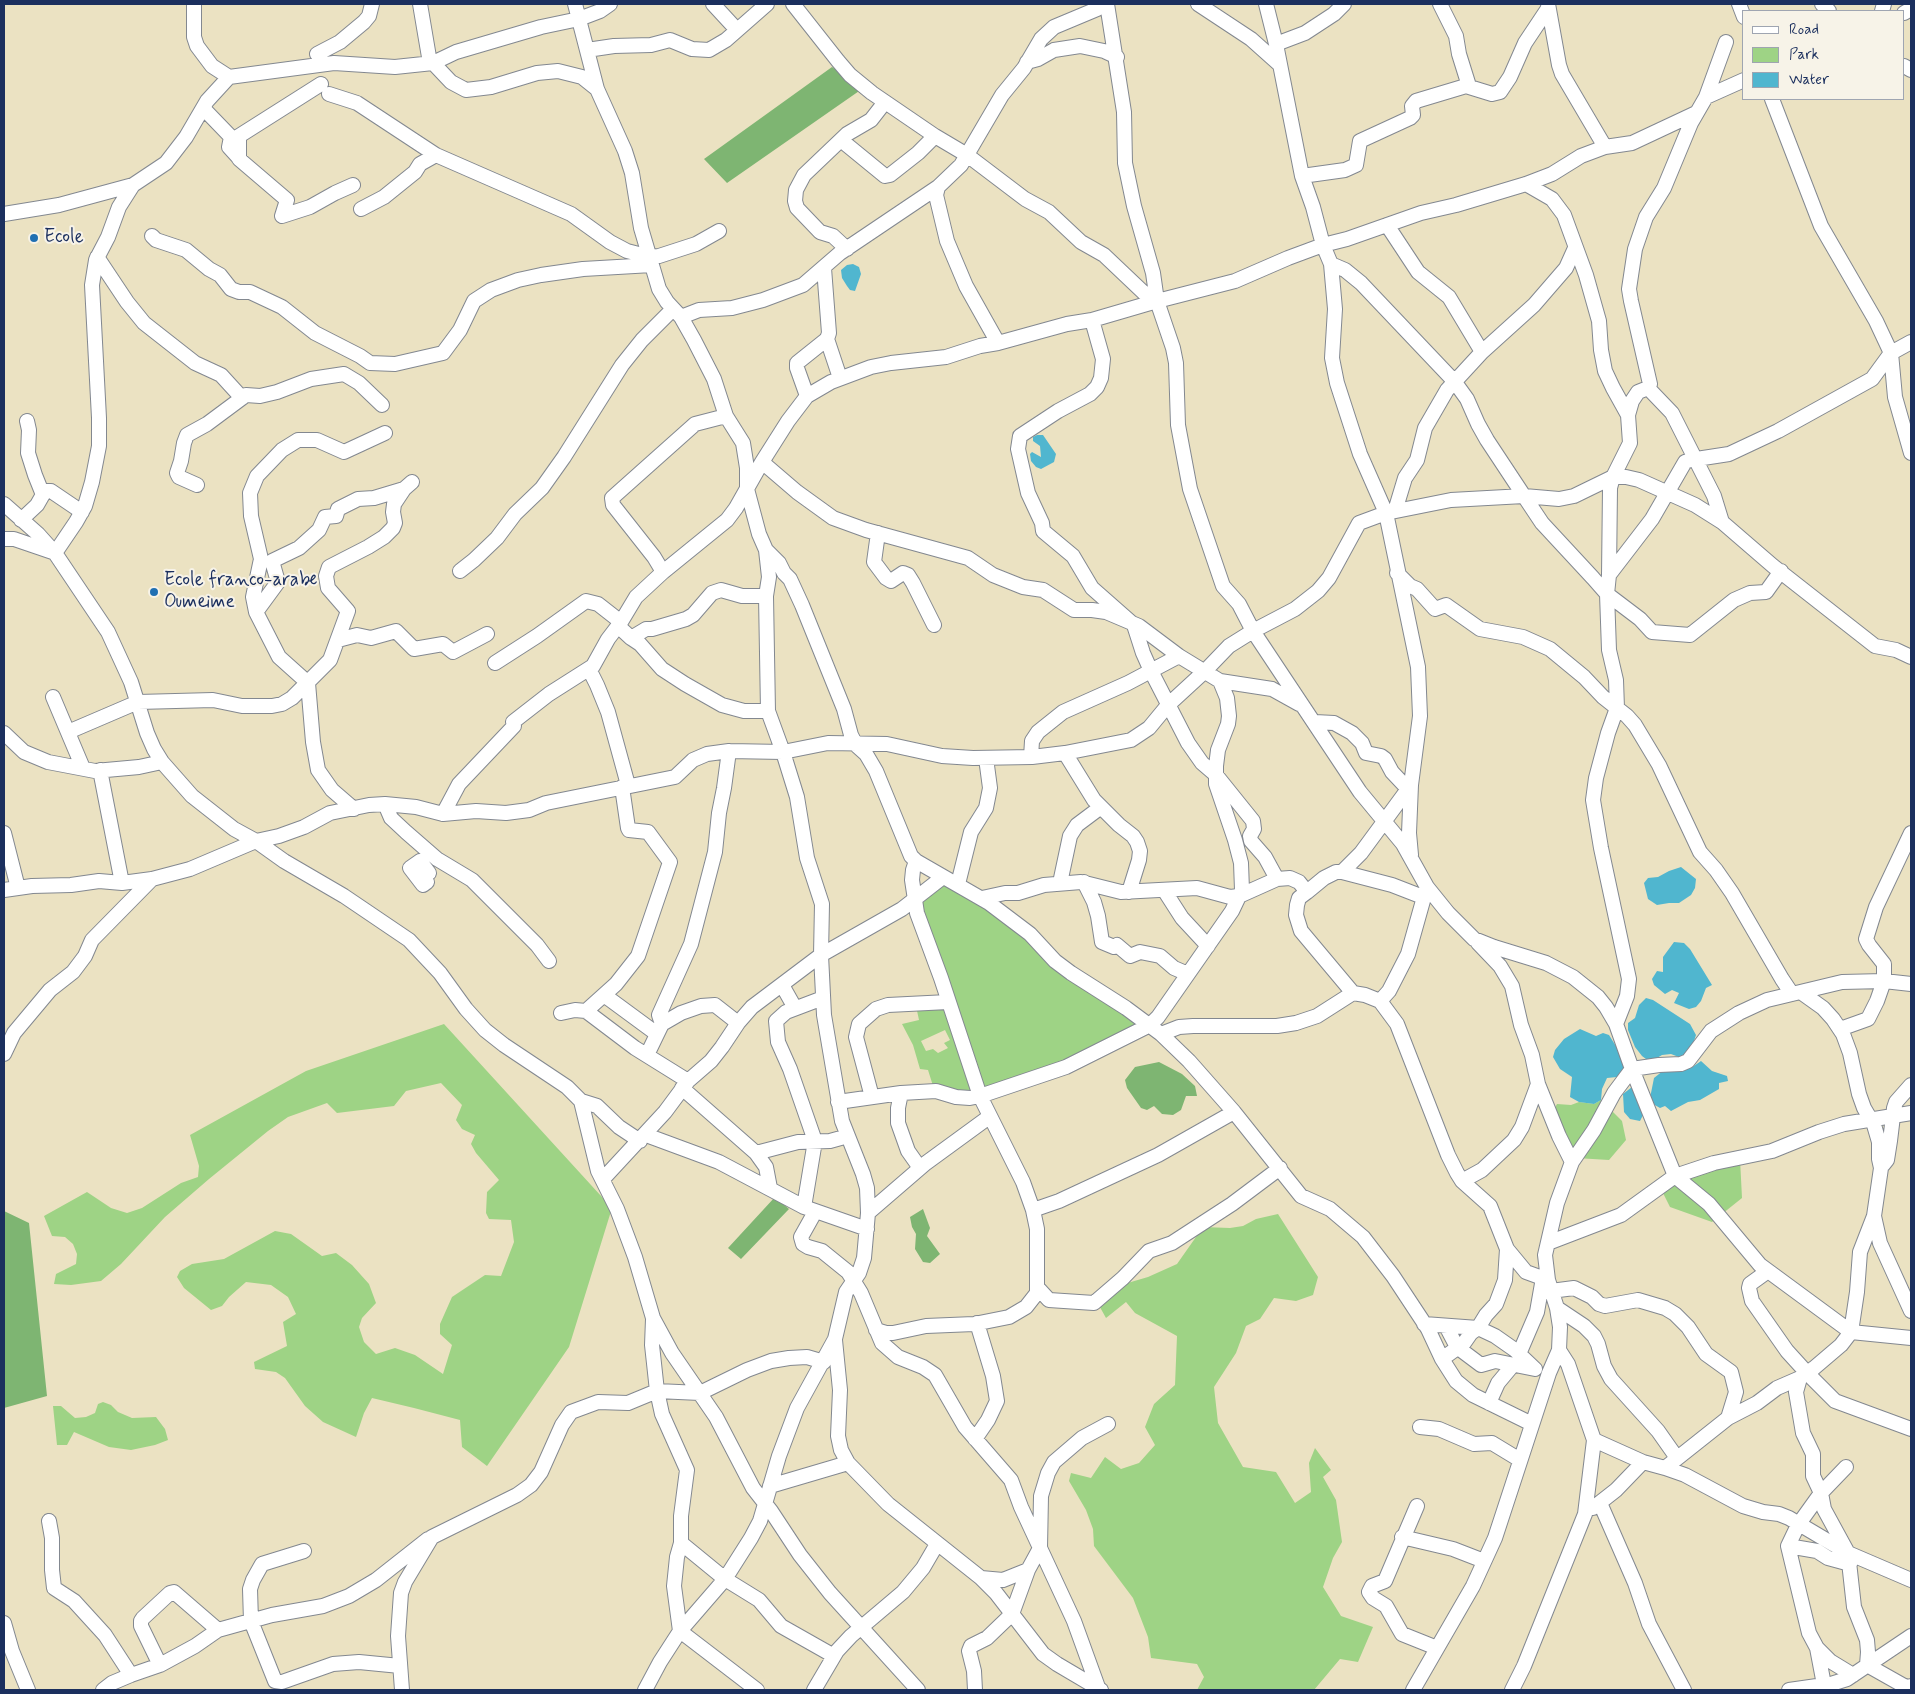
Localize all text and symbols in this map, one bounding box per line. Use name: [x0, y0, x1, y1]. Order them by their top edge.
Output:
legend: [1742, 10, 1905, 100]
text: Road: [1789, 20, 1819, 40]
text: Park: [1789, 45, 1819, 65]
text: Water: [1789, 70, 1829, 90]
place label: Ecole: [44, 227, 84, 249]
marker: Ecole: [28, 232, 40, 244]
place label: Ecole franco-arabe Oumeime: [164, 570, 317, 614]
marker: Ecole franco-arabe Oumeime: [148, 586, 160, 598]

